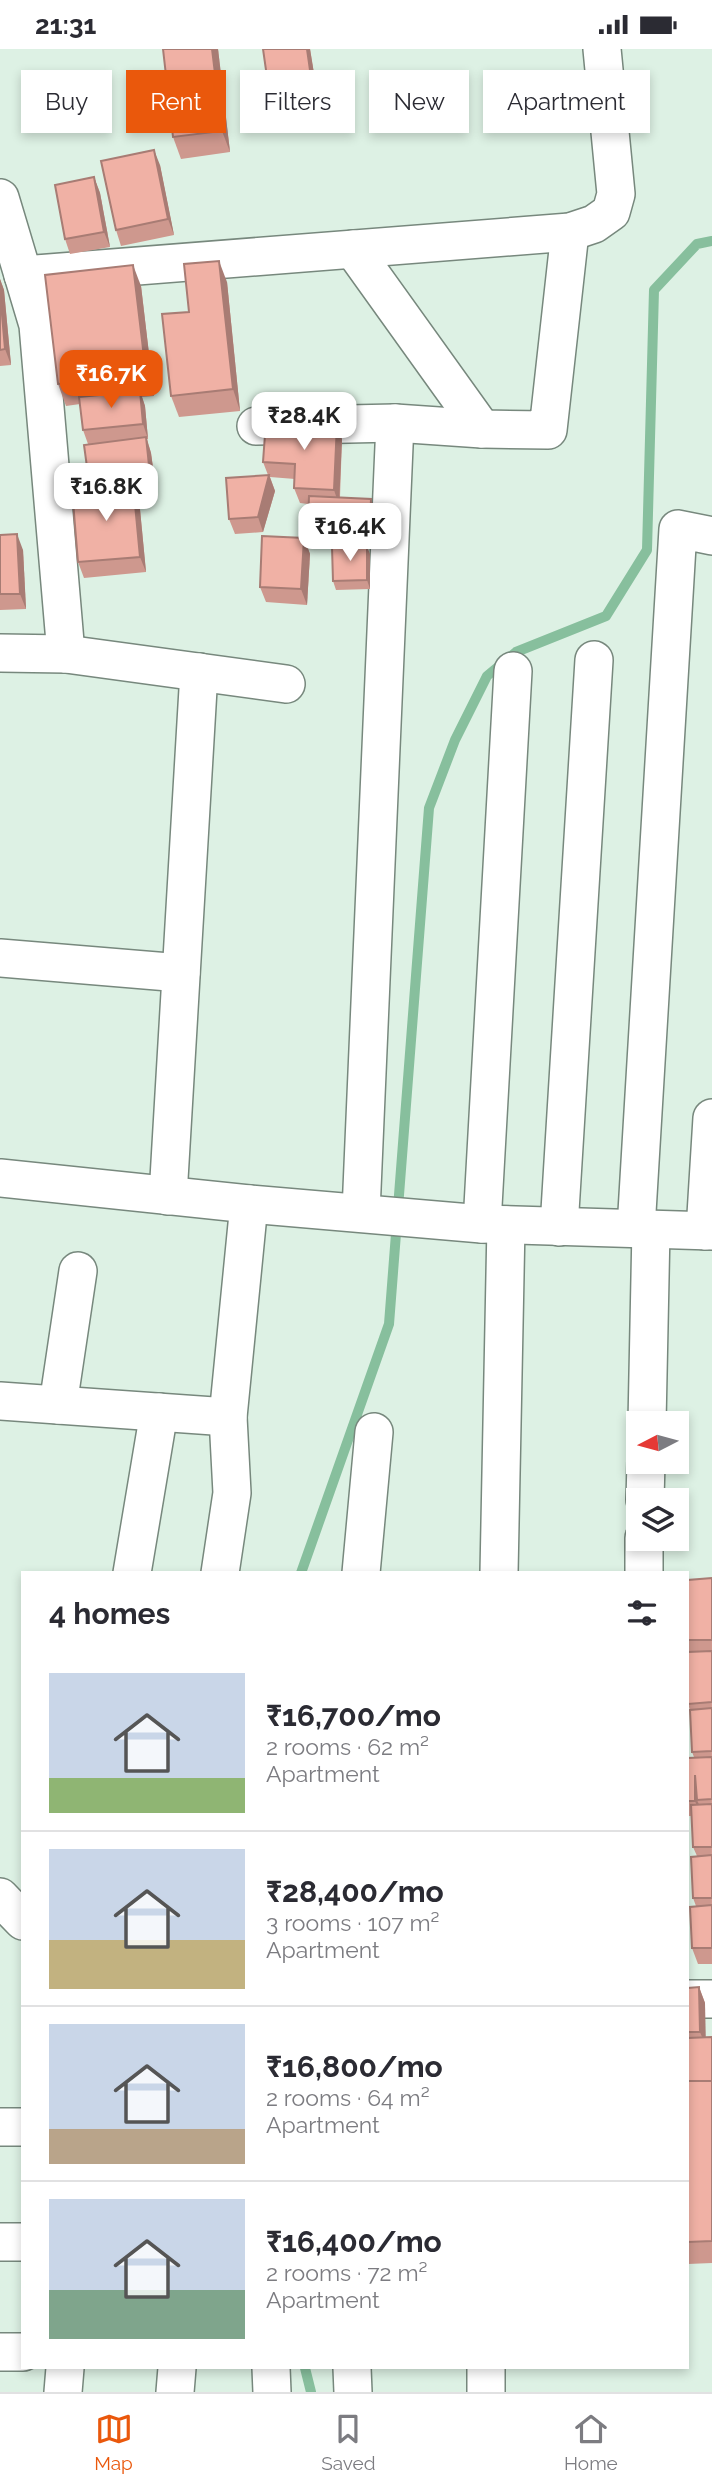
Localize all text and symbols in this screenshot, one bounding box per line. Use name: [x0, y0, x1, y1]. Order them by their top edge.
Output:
text: 21:31: [35, 10, 96, 40]
chip: Buy: [21, 70, 112, 133]
chip: Rent: [126, 70, 226, 133]
chip: Filters: [240, 70, 355, 133]
chip: New: [369, 70, 469, 133]
chip: Apartment: [483, 70, 650, 133]
pin: ₹16.7K: [54, 351, 168, 410]
text: ₹16.7K: [76, 359, 146, 386]
pin: ₹28.4K: [247, 393, 361, 452]
text: ₹28.4K: [268, 401, 340, 428]
pin: ₹16.8K: [49, 463, 163, 523]
text: ₹16.8K: [70, 472, 142, 499]
pin: ₹16.4K: [293, 503, 407, 563]
text: ₹16.4K: [314, 512, 386, 539]
north arrow: [626, 1411, 690, 1473]
map controls: [626, 1411, 689, 1551]
button: layers: [626, 1488, 689, 1551]
icon: filters: [623, 1594, 661, 1632]
text: 4 homes: [49, 1596, 170, 1631]
text: ₹16,700/mo: [266, 1698, 441, 1733]
icon: home: [105, 1701, 189, 1785]
text: 2 rooms · 62 m²: [266, 1733, 429, 1760]
text: Apartment: [266, 1760, 380, 1787]
text: ₹28,400/mo: [266, 1874, 444, 1909]
icon: home: [105, 1877, 189, 1961]
text: 3 rooms · 107 m²: [266, 1909, 440, 1936]
text: Apartment: [266, 1936, 380, 1963]
text: ₹16,800/mo: [266, 2049, 443, 2084]
icon: home: [105, 2052, 189, 2136]
text: 2 rooms · 64 m²: [266, 2084, 430, 2111]
text: Apartment: [266, 2111, 380, 2138]
text: ₹16,400/mo: [266, 2224, 442, 2259]
icon: home: [105, 2227, 189, 2311]
text: 2 rooms · 72 m²: [266, 2259, 427, 2286]
text: Apartment: [266, 2286, 380, 2313]
tab: Map: [94, 2410, 133, 2474]
tab: Saved: [321, 2410, 376, 2474]
tab: Home: [564, 2410, 618, 2474]

